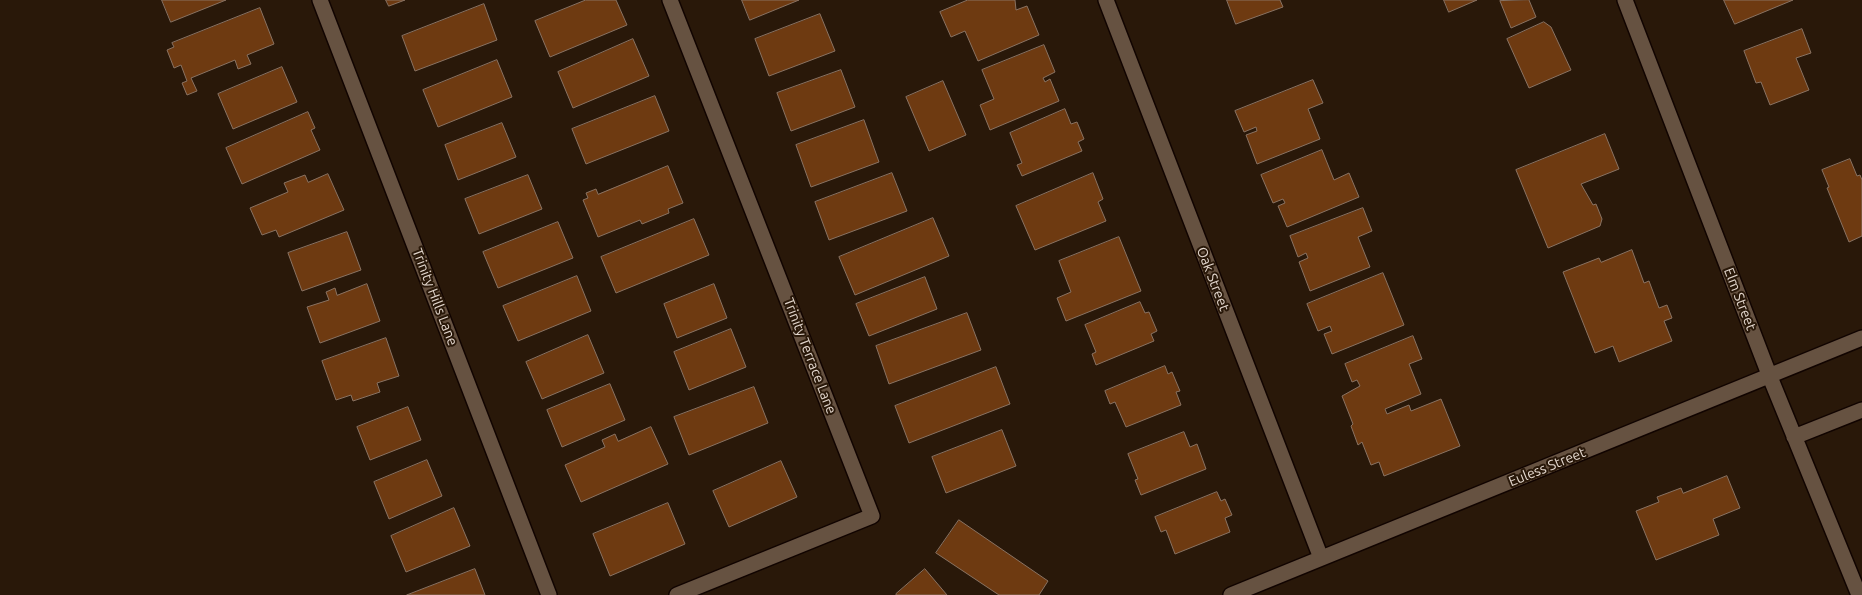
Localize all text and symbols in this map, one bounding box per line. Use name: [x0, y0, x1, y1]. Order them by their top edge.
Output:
street label: Oak Street: [1193, 245, 1233, 313]
street label: Trinity Hills Lane: [409, 246, 461, 348]
street label: Elm Street: [1720, 265, 1760, 333]
street label: Trinity Terrace Lane: [780, 296, 840, 416]
street label: Euless Street: [1506, 444, 1588, 490]

